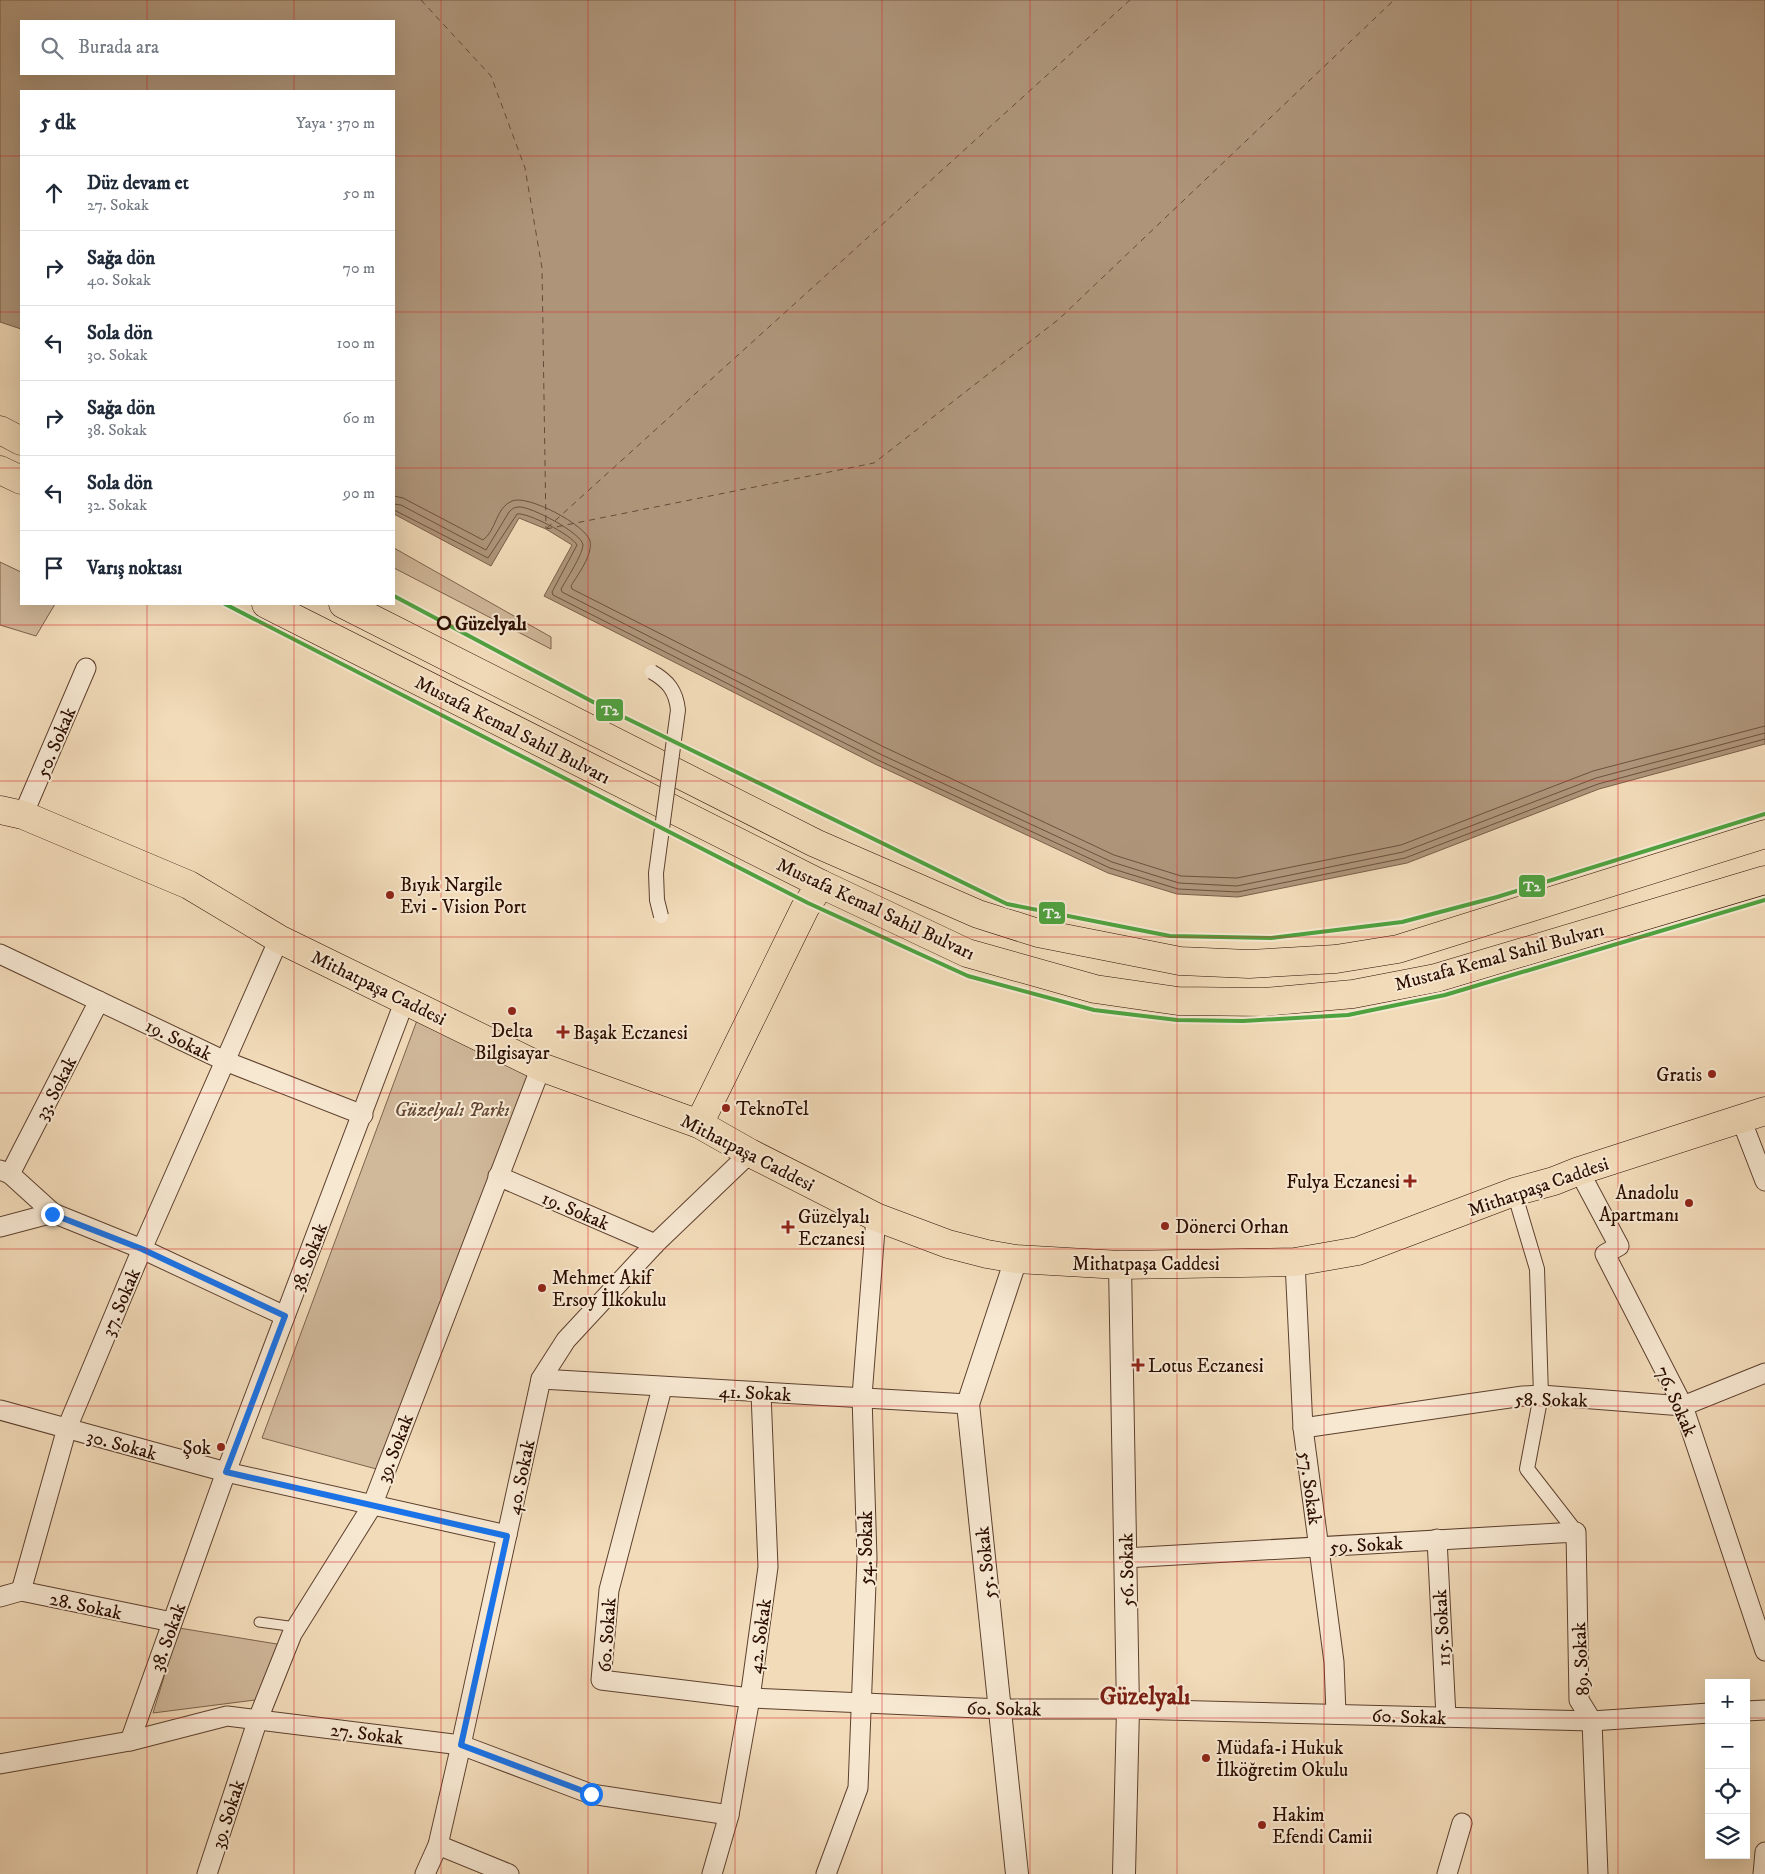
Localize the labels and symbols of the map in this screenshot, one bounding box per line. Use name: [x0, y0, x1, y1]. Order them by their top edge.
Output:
place label: Güzelyalı: [455, 613, 527, 636]
marker: Güzelyalı: [437, 616, 451, 630]
street label: Mustafa Kemal Sahil Bulvarı: [411, 671, 614, 790]
line badge: T2: [595, 698, 624, 722]
text: T2: [600, 702, 620, 720]
street label: 50. Sokak: [31, 703, 82, 781]
street label: Mustafa Kemal Sahil Bulvarı: [773, 853, 978, 965]
place label: Bıyık Nargile Evi - Vision Port: [400, 874, 527, 919]
line badge: T2: [1518, 874, 1546, 898]
text: T2: [1522, 878, 1542, 896]
marker: Bıyık Nargile Evi - Vision Port: [384, 889, 396, 901]
line badge: T2: [1038, 901, 1066, 925]
text: T2: [1042, 905, 1062, 923]
street label: Mustafa Kemal Sahil Bulvarı: [1392, 918, 1607, 997]
street label: Mithatpaşa Caddesi: [307, 946, 450, 1031]
marker: Delta Bilgisayar: [506, 1005, 518, 1017]
street label: 19. Sokak: [141, 1014, 216, 1067]
place label: Delta Bilgisayar: [474, 1020, 550, 1065]
place label: Başak Eczanesi: [573, 1022, 688, 1045]
marker: Başak Eczanesi: [557, 1026, 569, 1038]
street label: 33. Sokak: [30, 1052, 82, 1125]
place label: Gratis: [1656, 1064, 1702, 1087]
marker: Gratis: [1706, 1068, 1718, 1080]
place label: TeknoTel: [736, 1098, 809, 1121]
park label: Güzelyalı Parkı: [394, 1099, 510, 1122]
marker: TeknoTel: [720, 1102, 732, 1114]
street label: Mithatpaşa Caddesi: [676, 1110, 818, 1197]
street label: Mithatpaşa Caddesi: [1465, 1153, 1612, 1222]
place label: Fulya Eczanesi: [1286, 1171, 1400, 1194]
marker: Fulya Eczanesi: [1404, 1175, 1416, 1187]
place label: Anadolu Apartmanı: [1599, 1182, 1679, 1227]
street label: 19. Sokak: [538, 1187, 613, 1236]
marker: Anadolu Apartmanı: [1683, 1197, 1695, 1209]
route end: [41, 1203, 64, 1226]
place label: Güzelyalı Eczanesi: [798, 1206, 870, 1251]
place label: Dönerci Orhan: [1175, 1216, 1289, 1239]
street label: 38. Sokak: [286, 1220, 333, 1295]
marker: Dönerci Orhan: [1159, 1220, 1171, 1232]
marker: Güzelyalı Eczanesi: [782, 1221, 794, 1233]
street label: Mithatpaşa Caddesi: [1072, 1253, 1220, 1276]
street label: 37. Sokak: [97, 1265, 146, 1340]
place label: Mehmet Akif Ersoy İlkokulu: [552, 1267, 666, 1312]
marker: Mehmet Akif Ersoy İlkokulu: [536, 1282, 548, 1294]
place label: Lotus Eczanesi: [1148, 1355, 1264, 1378]
marker: Lotus Eczanesi: [1132, 1359, 1144, 1371]
street label: 76. Sokak: [1650, 1363, 1702, 1441]
street label: 41. Sokak: [718, 1380, 792, 1407]
street label: 58. Sokak: [1514, 1388, 1589, 1413]
street label: 39. Sokak: [372, 1411, 419, 1486]
street label: 30. Sokak: [84, 1425, 160, 1466]
place label: Şok: [182, 1437, 212, 1460]
street label: 40. Sokak: [502, 1437, 541, 1517]
marker: Şok: [215, 1441, 227, 1453]
street label: 57. Sokak: [1293, 1450, 1326, 1527]
street label: 54. Sokak: [855, 1510, 878, 1585]
street label: 55. Sokak: [971, 1525, 1002, 1600]
street label: 56. Sokak: [1115, 1532, 1140, 1607]
street label: 59. Sokak: [1329, 1532, 1404, 1559]
street label: 28. Sokak: [47, 1588, 125, 1625]
street label: 115. Sokak: [1429, 1588, 1456, 1667]
street label: 60. Sokak: [593, 1596, 622, 1673]
street label: 42. Sokak: [744, 1597, 777, 1675]
street label: 38. Sokak: [145, 1600, 192, 1675]
street label: 89. Sokak: [1568, 1621, 1595, 1696]
district label: Güzelyalı: [1100, 1682, 1190, 1712]
street label: 60. Sokak: [966, 1697, 1042, 1722]
street label: 60. Sokak: [1371, 1705, 1447, 1730]
street label: 27. Sokak: [329, 1719, 405, 1750]
place label: Müdafa-i Hukuk İlköğretim Okulu: [1216, 1737, 1348, 1782]
marker: Müdafa-i Hukuk İlköğretim Okulu: [1200, 1752, 1212, 1764]
street label: 39. Sokak: [206, 1777, 251, 1852]
route start: [580, 1783, 603, 1806]
place label: Hakim Efendi Camii: [1272, 1804, 1373, 1849]
marker: Hakim Efendi Camii: [1256, 1819, 1268, 1831]

